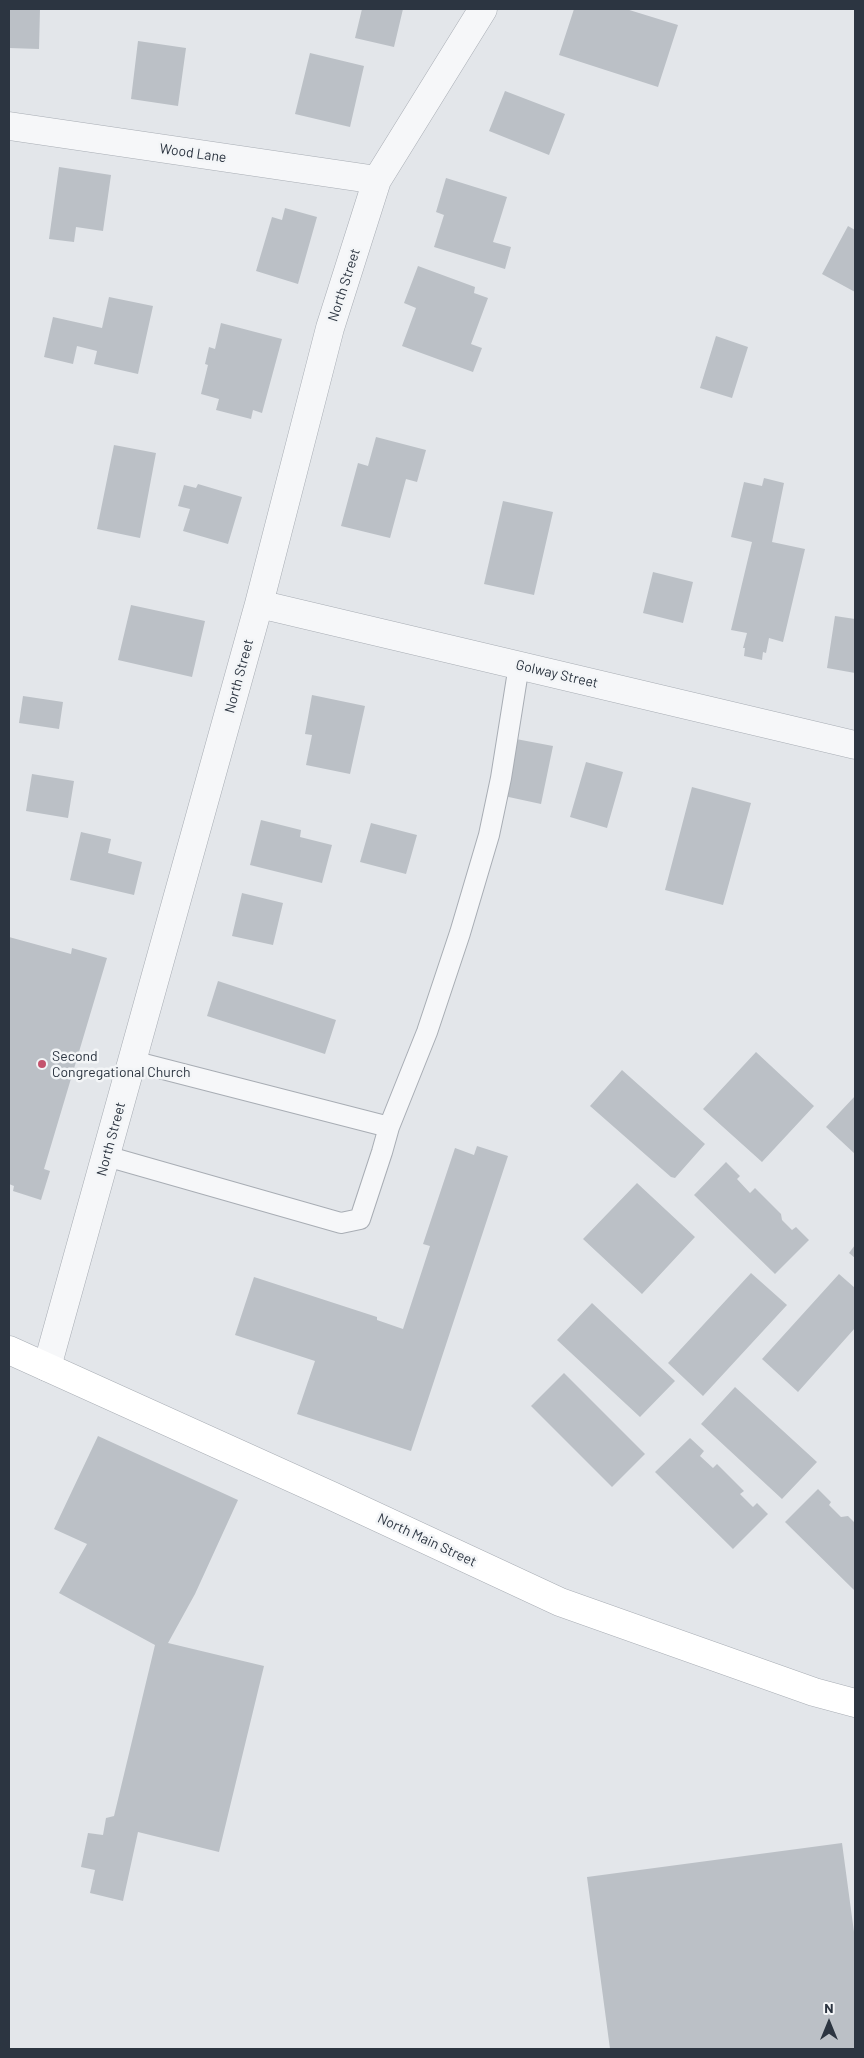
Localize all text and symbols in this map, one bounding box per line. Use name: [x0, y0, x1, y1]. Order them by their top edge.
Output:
street label: Wood Lane: [158, 140, 228, 166]
street label: North Street: [324, 246, 364, 324]
street label: North Street: [221, 637, 257, 715]
street label: Golway Street: [514, 656, 600, 692]
place label: Second Congregational Church: [52, 1048, 191, 1080]
marker: Second Congregational Church: [36, 1058, 48, 1070]
street label: North Street: [93, 1100, 129, 1178]
street label: North Main Street: [375, 1510, 479, 1570]
north arrow: [804, 1998, 854, 2048]
text: N: [824, 1999, 834, 2016]

